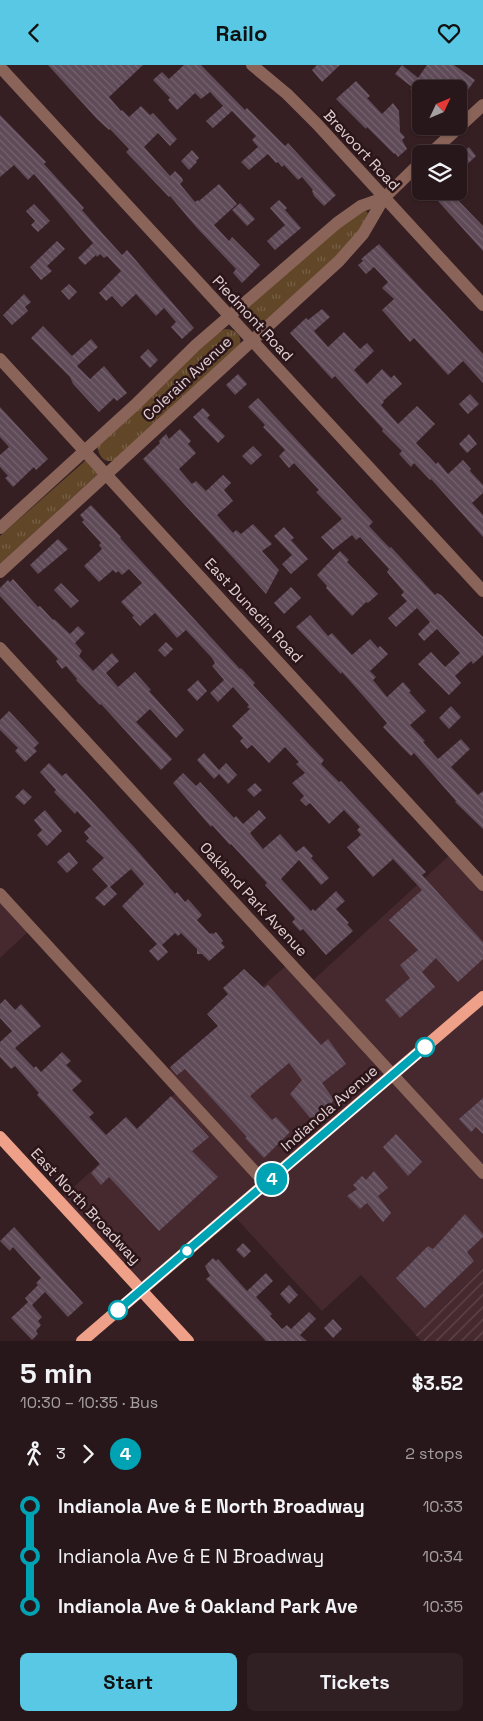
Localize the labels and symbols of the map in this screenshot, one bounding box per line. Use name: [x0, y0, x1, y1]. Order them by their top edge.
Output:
north arrow: [412, 80, 468, 135]
street label: Brevoort Road: [320, 106, 404, 194]
street label: Piedmont Road: [209, 271, 297, 365]
street label: Colerain Avenue: [138, 332, 236, 424]
street label: East Dunedin Road: [201, 554, 307, 666]
street label: Oakland Park Avenue: [196, 838, 312, 960]
unlabelled marker: [415, 1037, 435, 1057]
street label: Indianola Avenue: [277, 1061, 381, 1155]
street label: East North Broadway: [27, 1144, 145, 1268]
line badge: 4: [256, 1163, 288, 1195]
unlabelled marker: [180, 1244, 194, 1258]
unlabelled marker: [108, 1300, 128, 1320]

